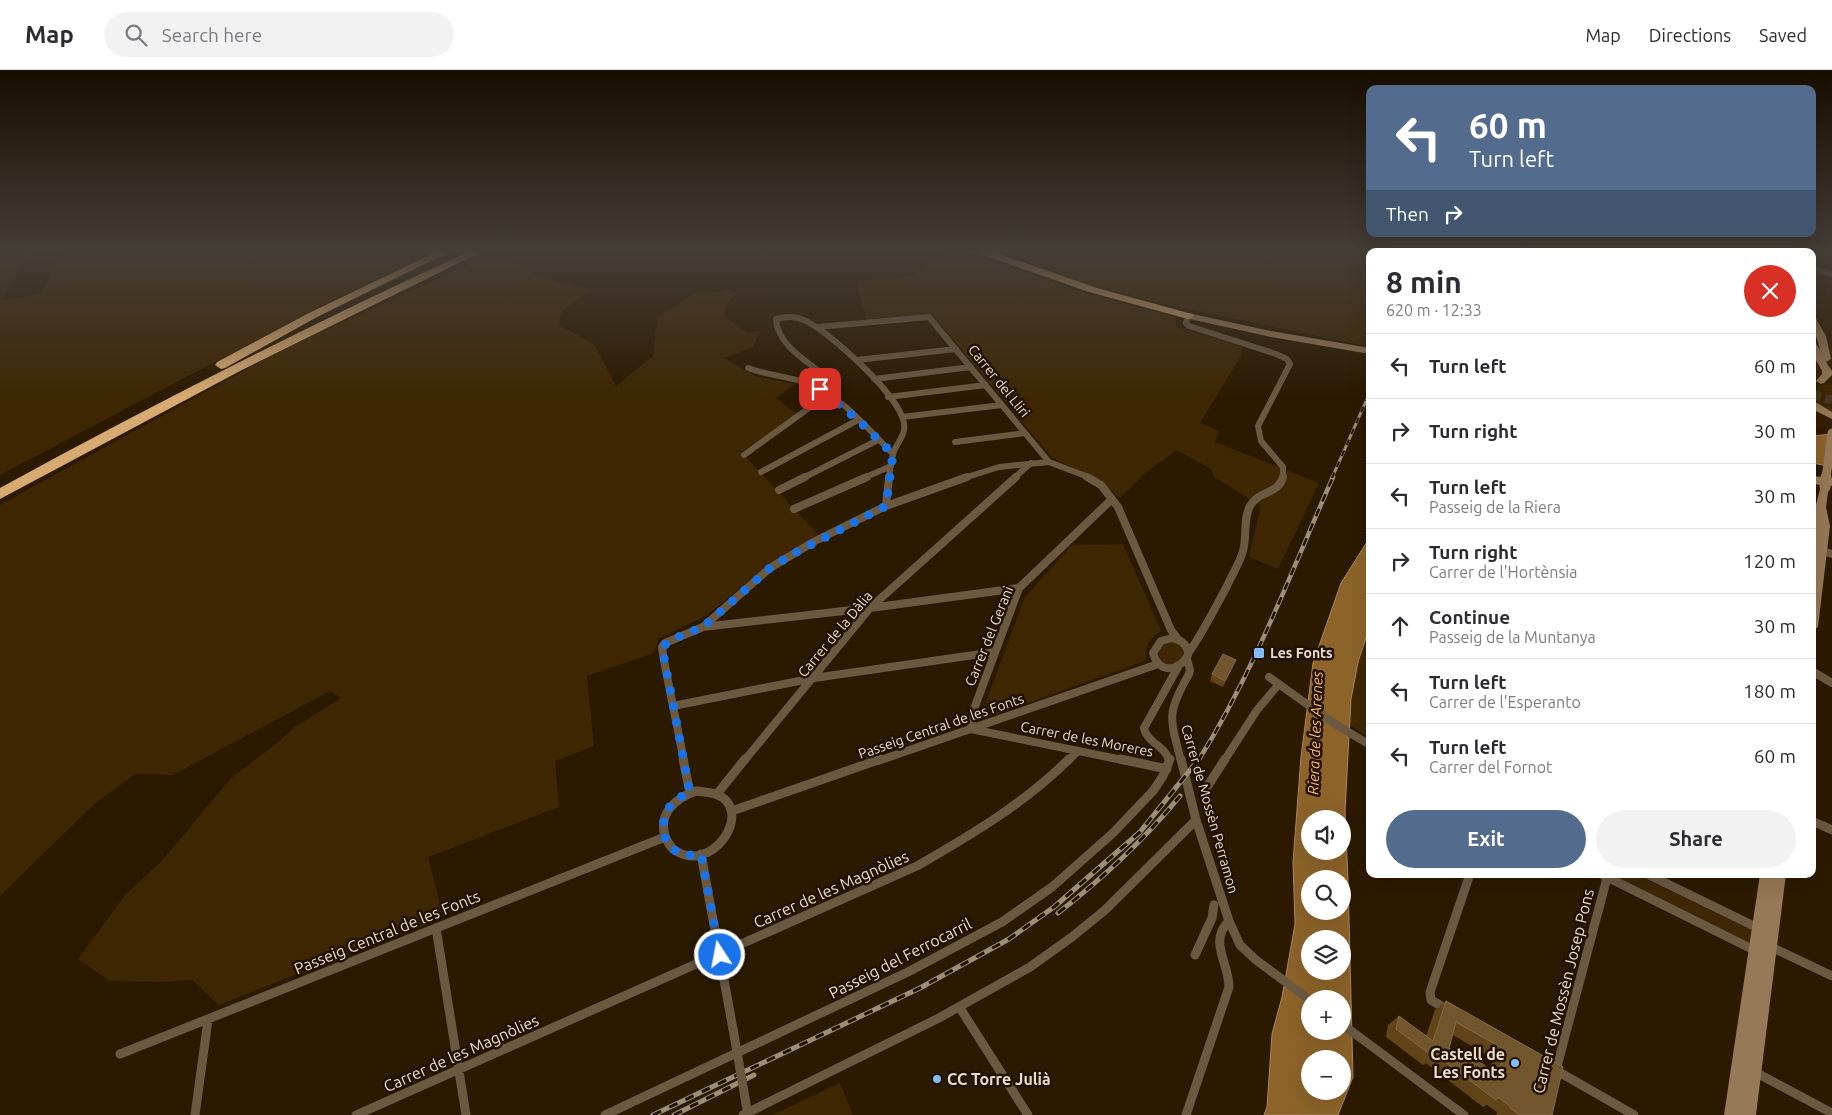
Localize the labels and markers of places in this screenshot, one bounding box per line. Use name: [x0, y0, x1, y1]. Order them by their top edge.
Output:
pin: [799, 368, 841, 410]
place label: Les Fonts: [1270, 645, 1333, 661]
marker: Les Fonts: [1252, 646, 1266, 660]
place label: Castell de Les Fonts: [1430, 1045, 1505, 1081]
marker: Castell de Les Fonts: [1509, 1057, 1521, 1069]
place label: CC Torre Julià: [947, 1070, 1051, 1088]
marker: CC Torre Julià: [931, 1073, 943, 1085]

